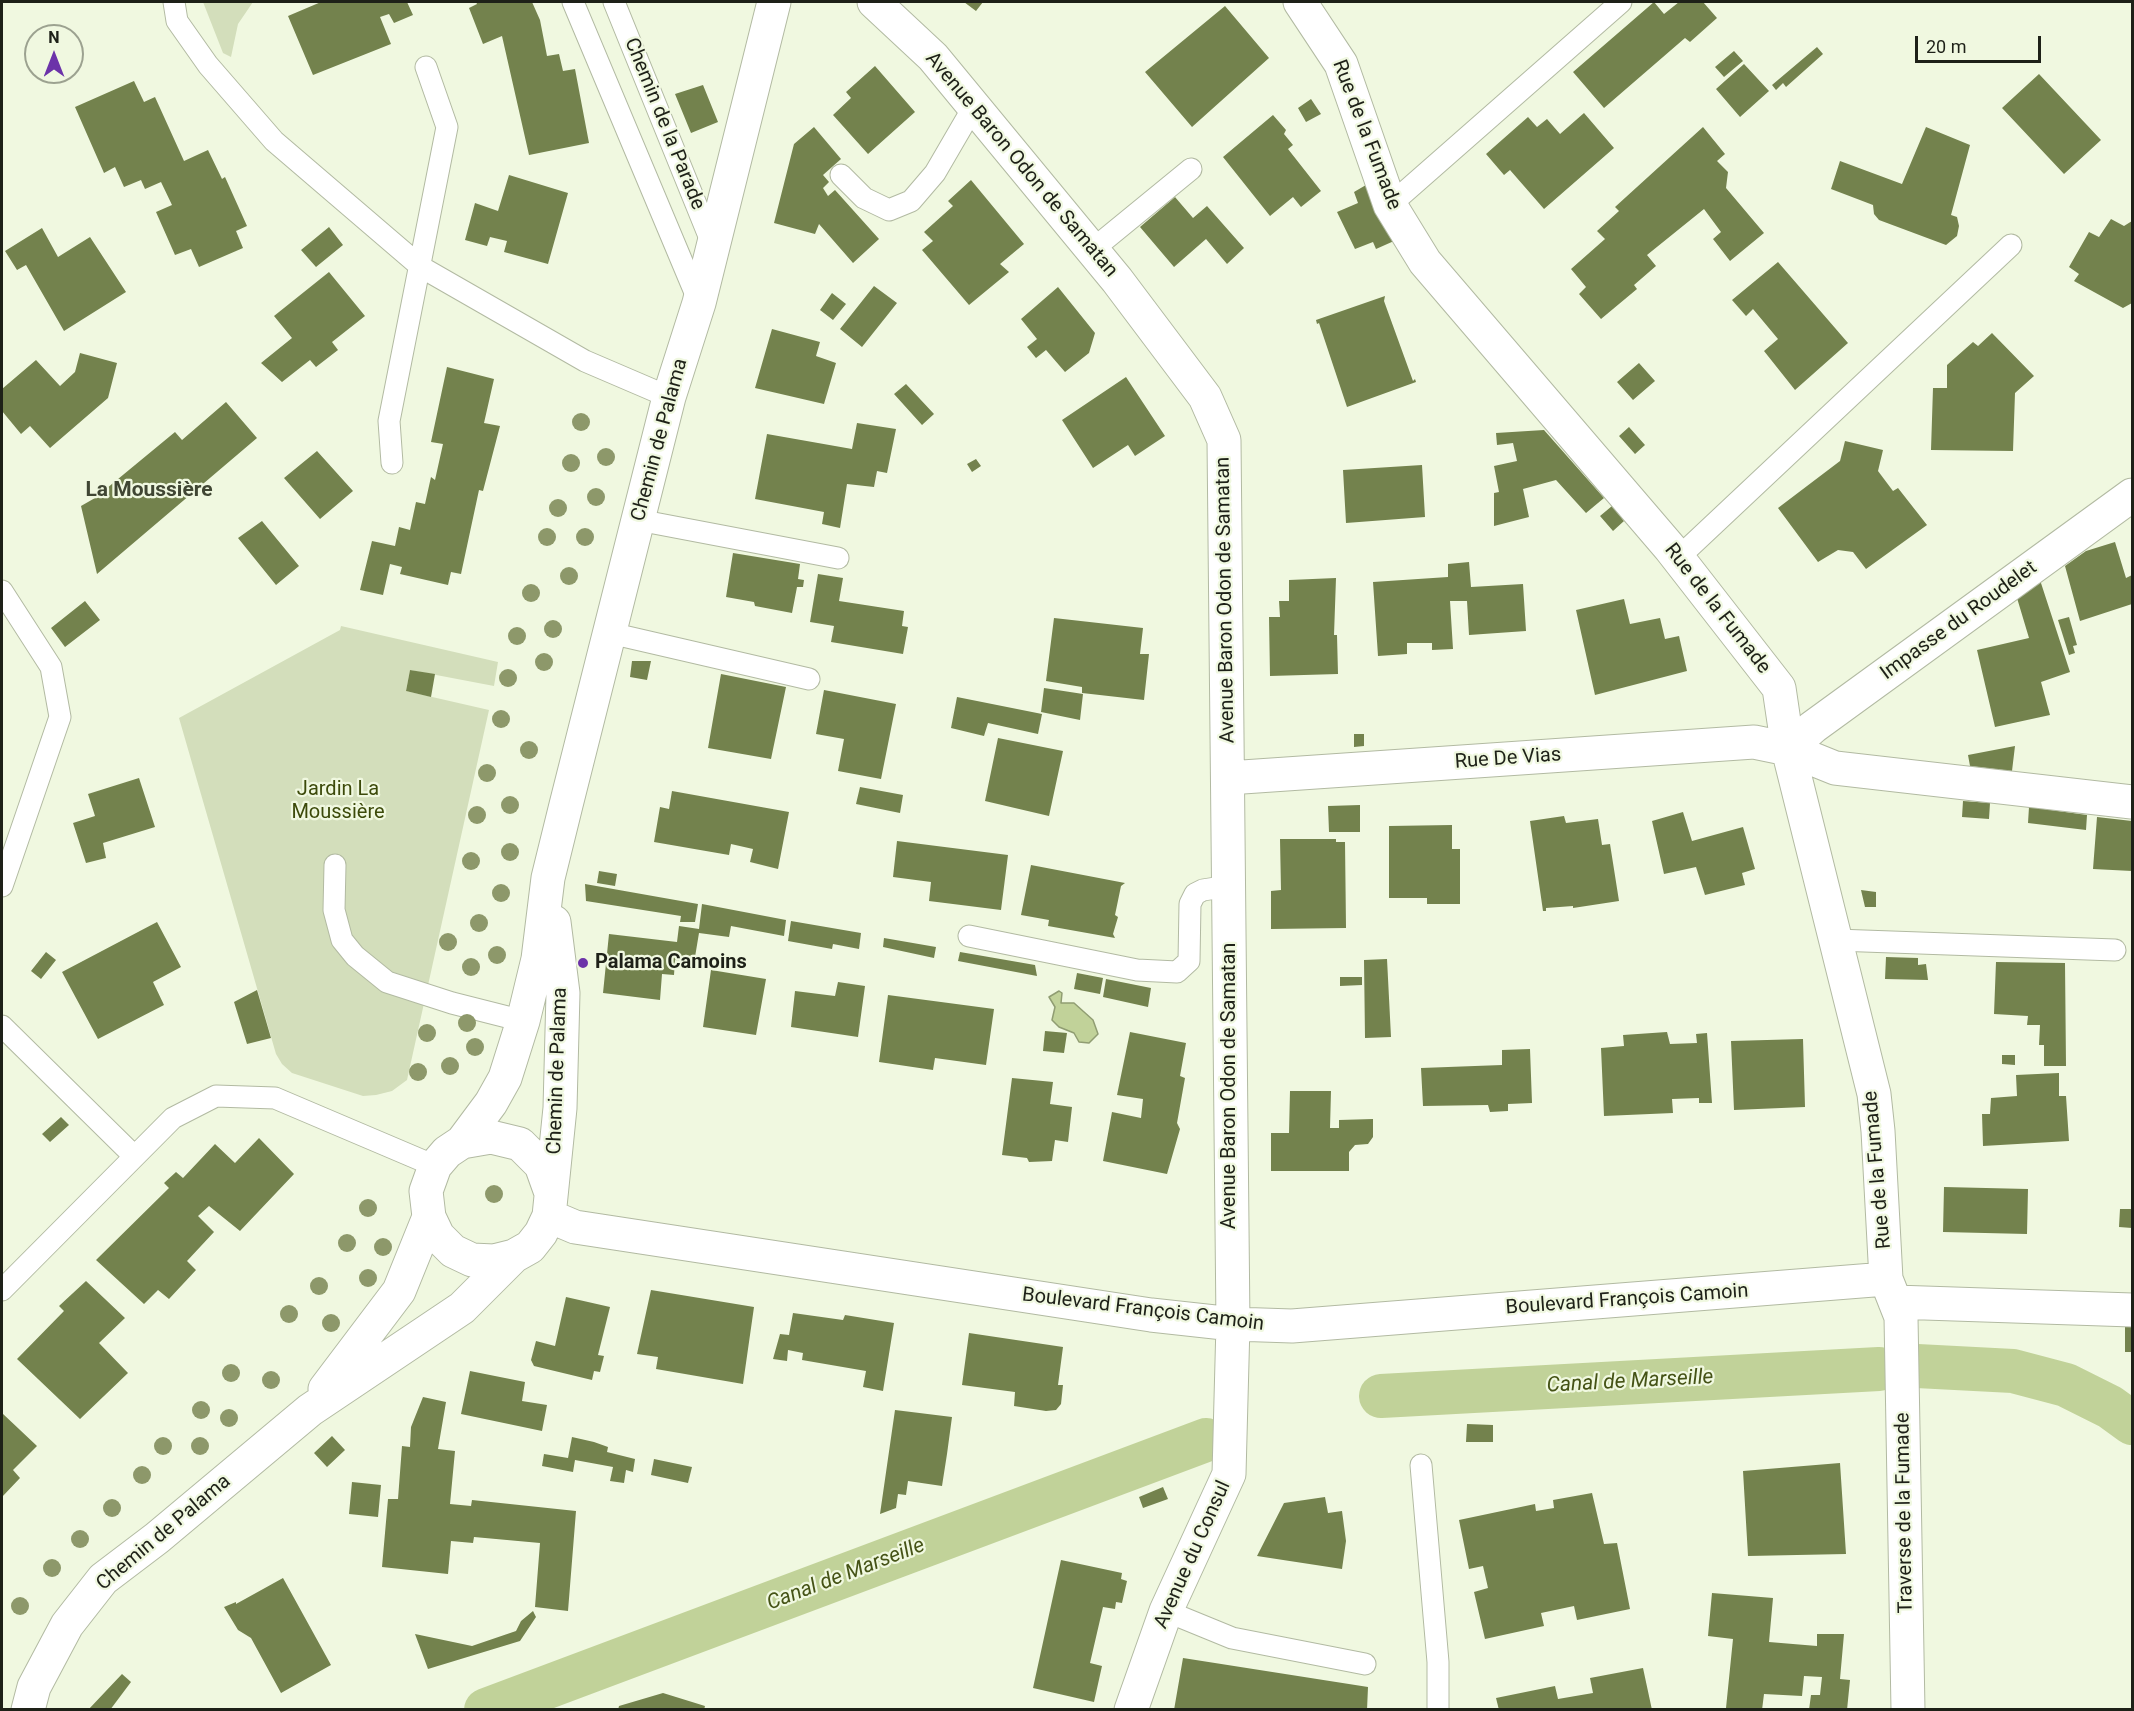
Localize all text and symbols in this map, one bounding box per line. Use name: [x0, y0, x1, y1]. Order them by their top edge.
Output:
north arrow: [24, 24, 84, 84]
scale bar: [1918, 24, 2044, 62]
text: N: [48, 28, 60, 47]
street label: Chemin de la Parade: [619, 35, 709, 213]
text: 20 m: [1926, 36, 1966, 57]
street label: Avenue Baron Odon de Samatan: [920, 48, 1122, 282]
street label: Rue de la Fumade: [1326, 57, 1406, 213]
street label: Chemin de Palama: [627, 356, 693, 524]
street label: Avenue Baron Odon de Samatan: [1212, 456, 1240, 744]
district label: La Moussière: [85, 478, 213, 504]
street label: Rue de la Fumade: [1659, 539, 1775, 679]
street label: Impasse du Roudelet: [1876, 556, 2042, 686]
street label: Rue De Vias: [1454, 743, 1562, 775]
park label: Jardin La Moussière: [291, 778, 385, 825]
street label: Avenue Baron Odon de Samatan: [1218, 943, 1242, 1229]
place label: Palama Camoins: [595, 951, 747, 975]
marker: Palama Camoins: [576, 956, 590, 970]
street label: Chemin de Palama: [543, 987, 573, 1155]
street label: Rue de la Fumade: [1859, 1090, 1897, 1250]
street label: Boulevard François Camoin: [1505, 1280, 1749, 1320]
street label: Boulevard François Camoin: [1021, 1283, 1265, 1337]
water label: Canal de Marseille: [1546, 1365, 1714, 1399]
street label: Traverse de la Fumade: [1891, 1412, 1919, 1614]
street label: Chemin de Palama: [92, 1470, 236, 1596]
street label: Avenue du Consul: [1150, 1477, 1236, 1633]
water label: Canal de Marseille: [764, 1533, 928, 1617]

